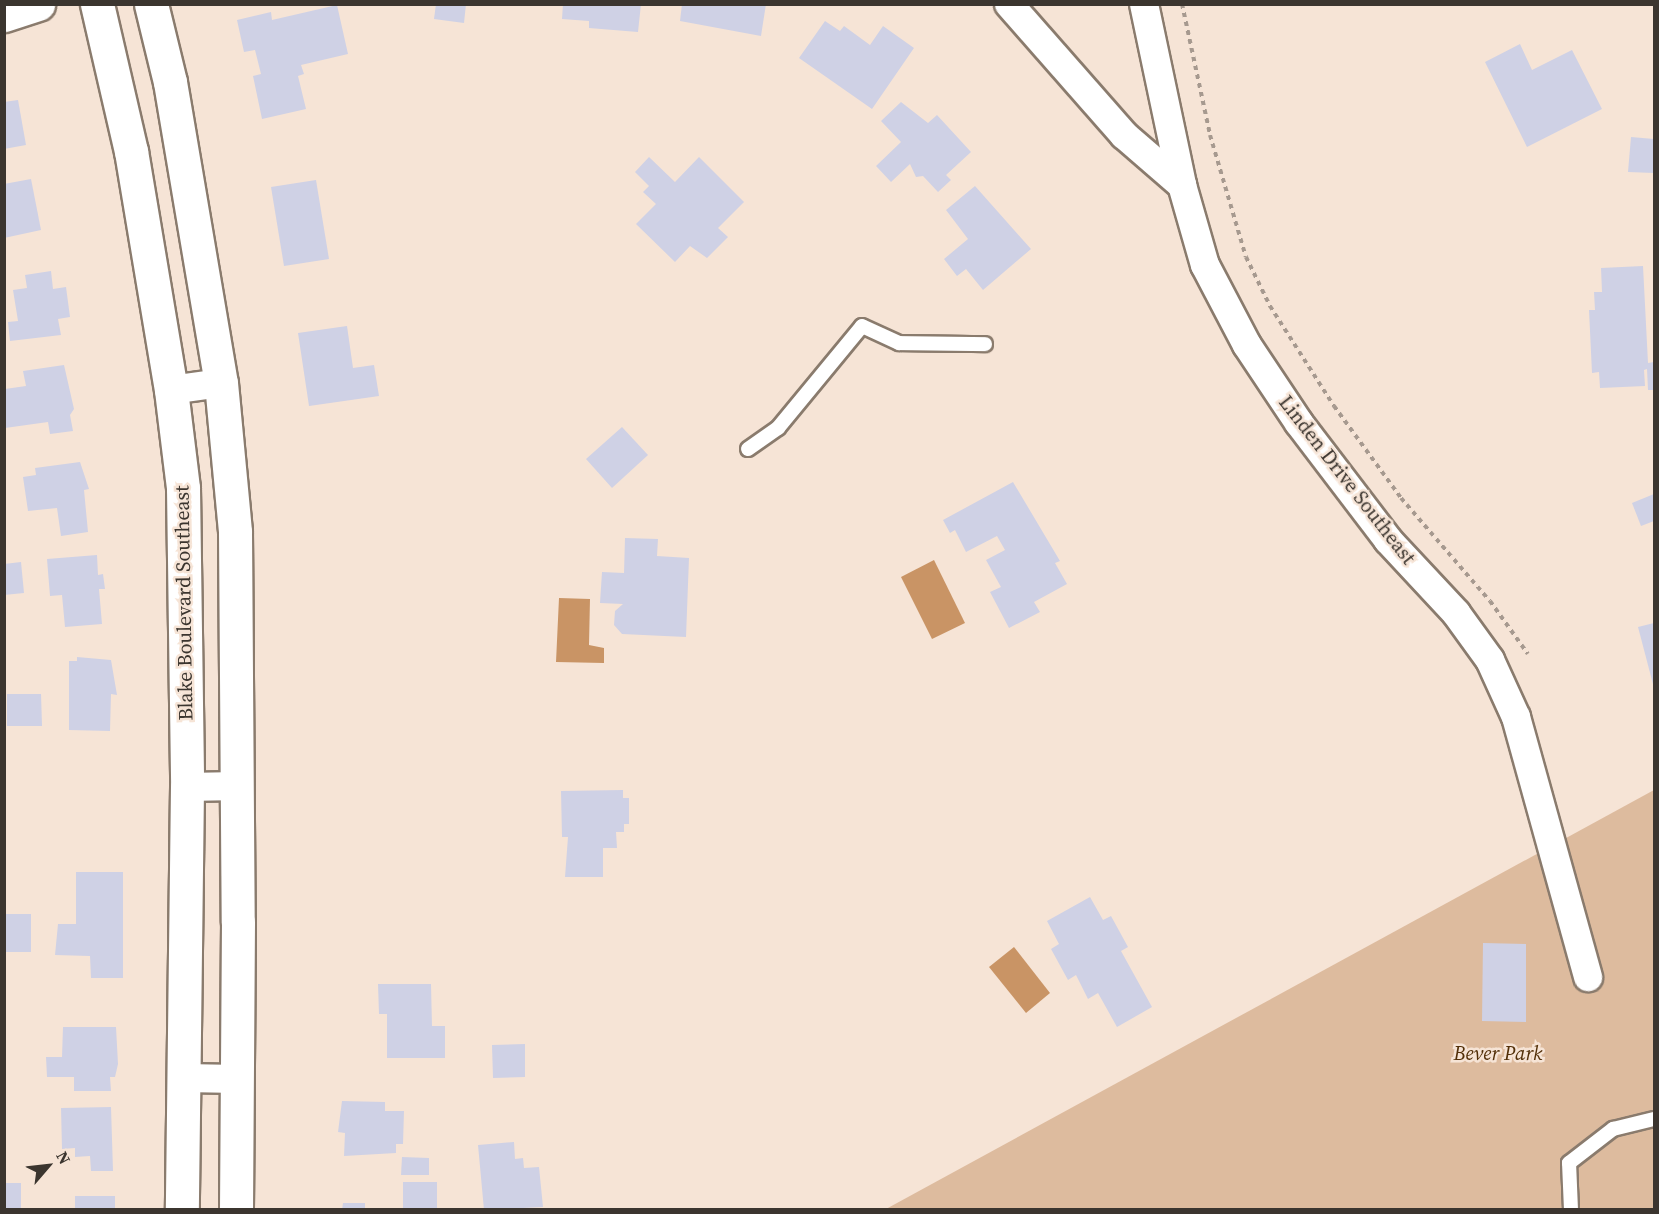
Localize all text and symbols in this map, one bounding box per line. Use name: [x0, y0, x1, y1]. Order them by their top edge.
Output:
street label: Linden Drive Southeast: [1274, 391, 1420, 569]
street label: Blake Boulevard Southeast: [170, 485, 198, 721]
park label: Bever Park: [1454, 1041, 1542, 1065]
north arrow: [18, 1136, 78, 1196]
text: N: [51, 1147, 76, 1168]

